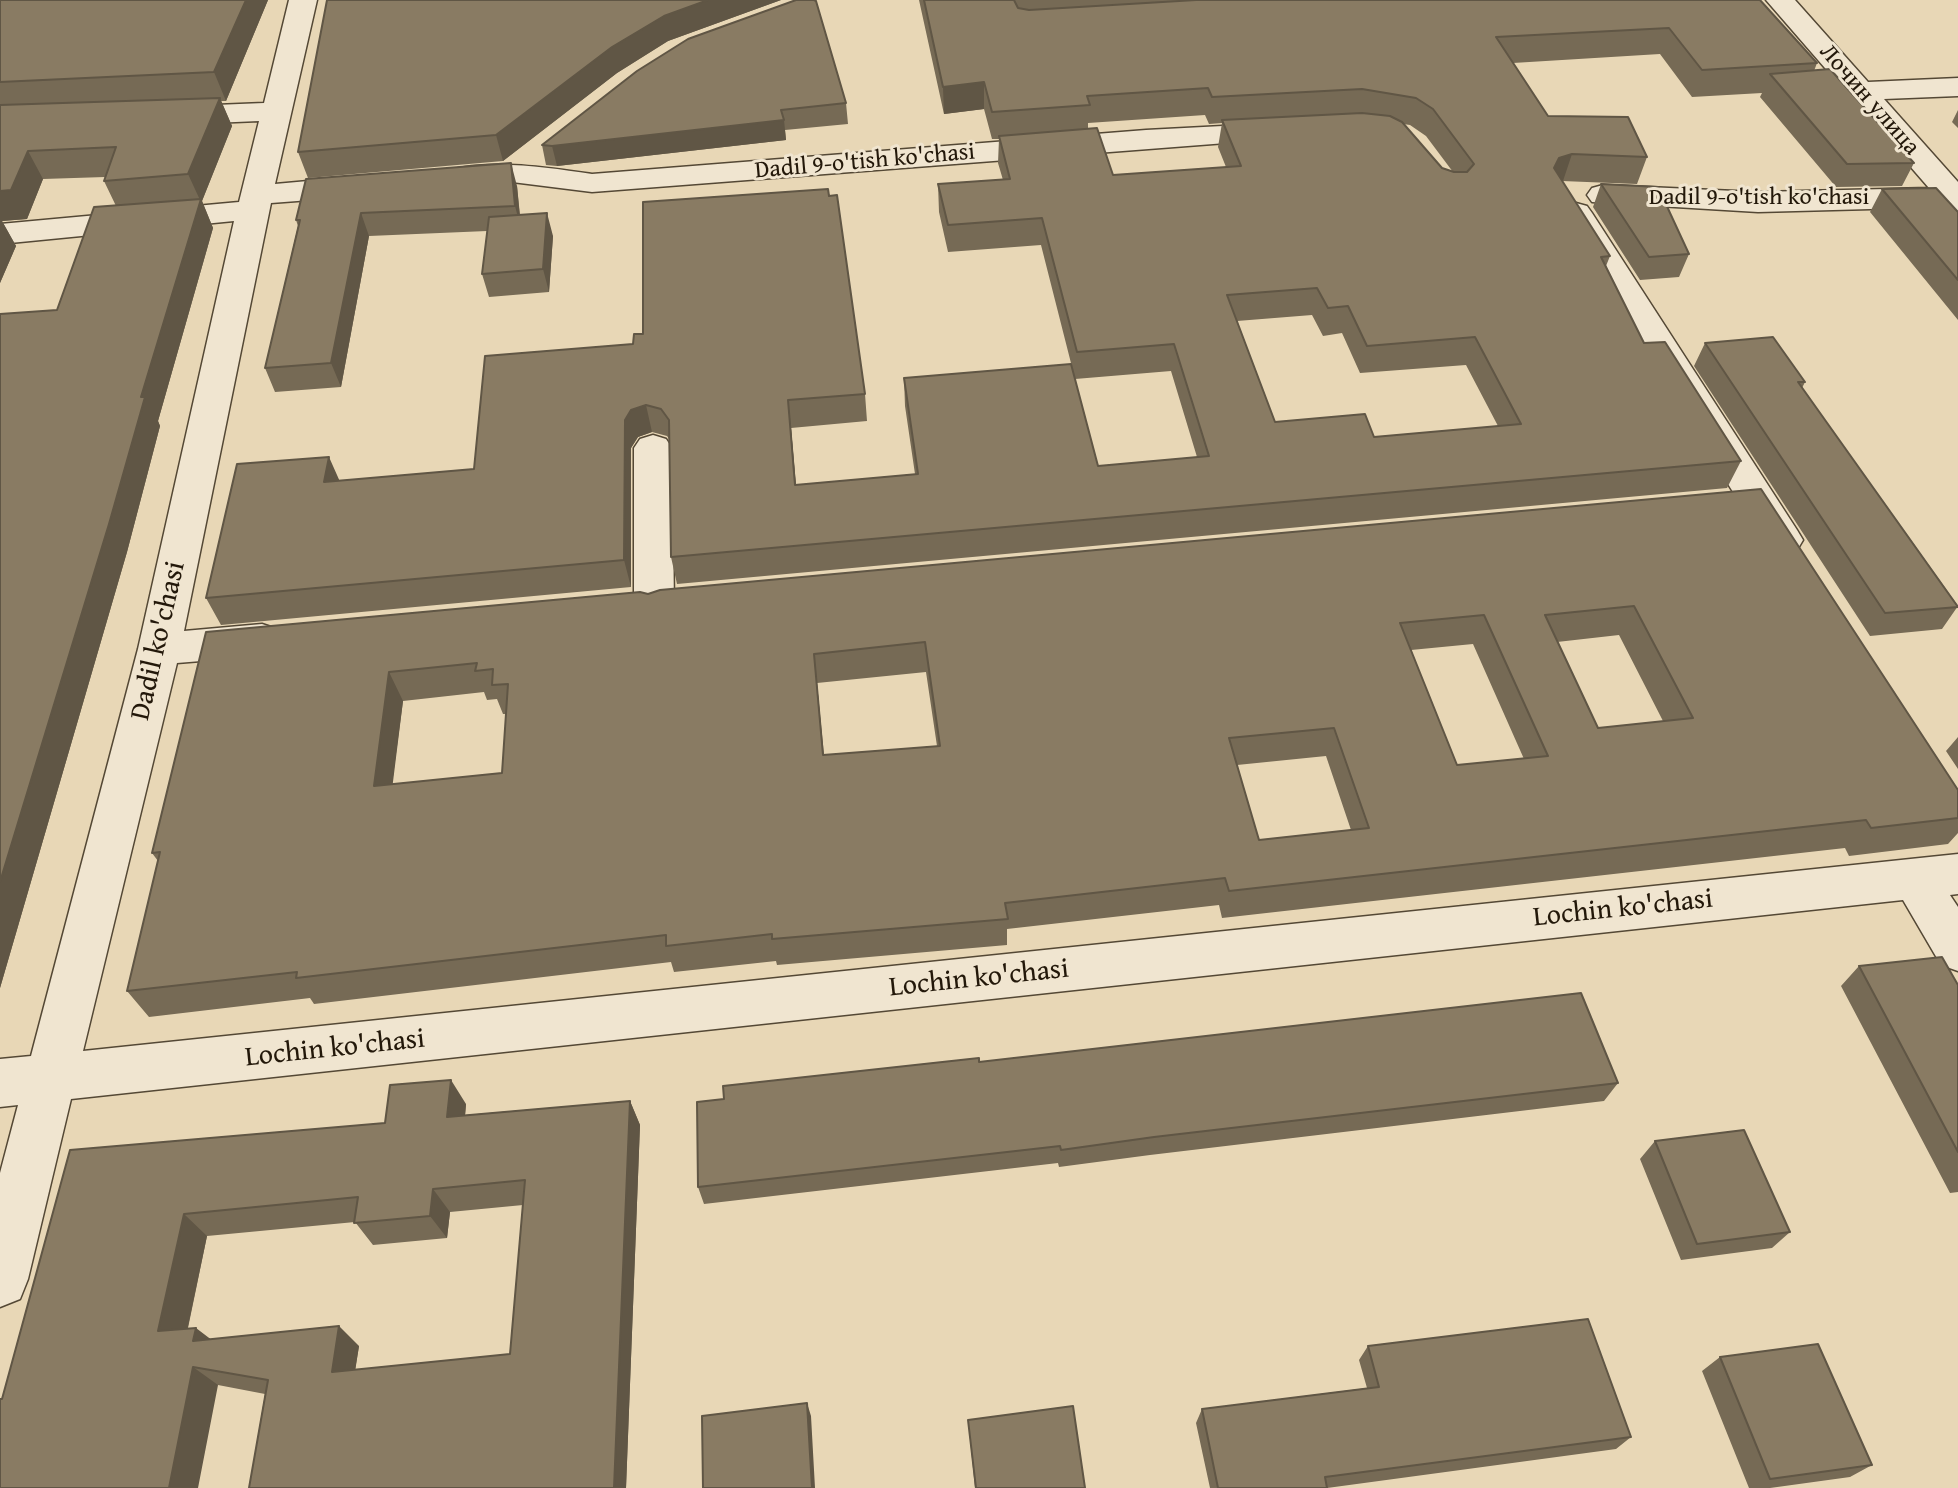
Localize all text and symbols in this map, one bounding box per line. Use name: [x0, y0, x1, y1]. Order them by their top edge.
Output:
street label: Лочин улица: [1813, 38, 1925, 162]
street label: Dadil 9-o'tish ko'chasi: [754, 138, 976, 186]
street label: Dadil 9-o'tish ko'chasi: [1649, 184, 1869, 212]
street label: Dadil ko'chasi: [124, 558, 194, 724]
street label: Lochin ko'chasi: [1532, 883, 1714, 935]
street label: Lochin ko'chasi: [888, 953, 1070, 1005]
street label: Lochin ko'chasi: [244, 1023, 426, 1075]

